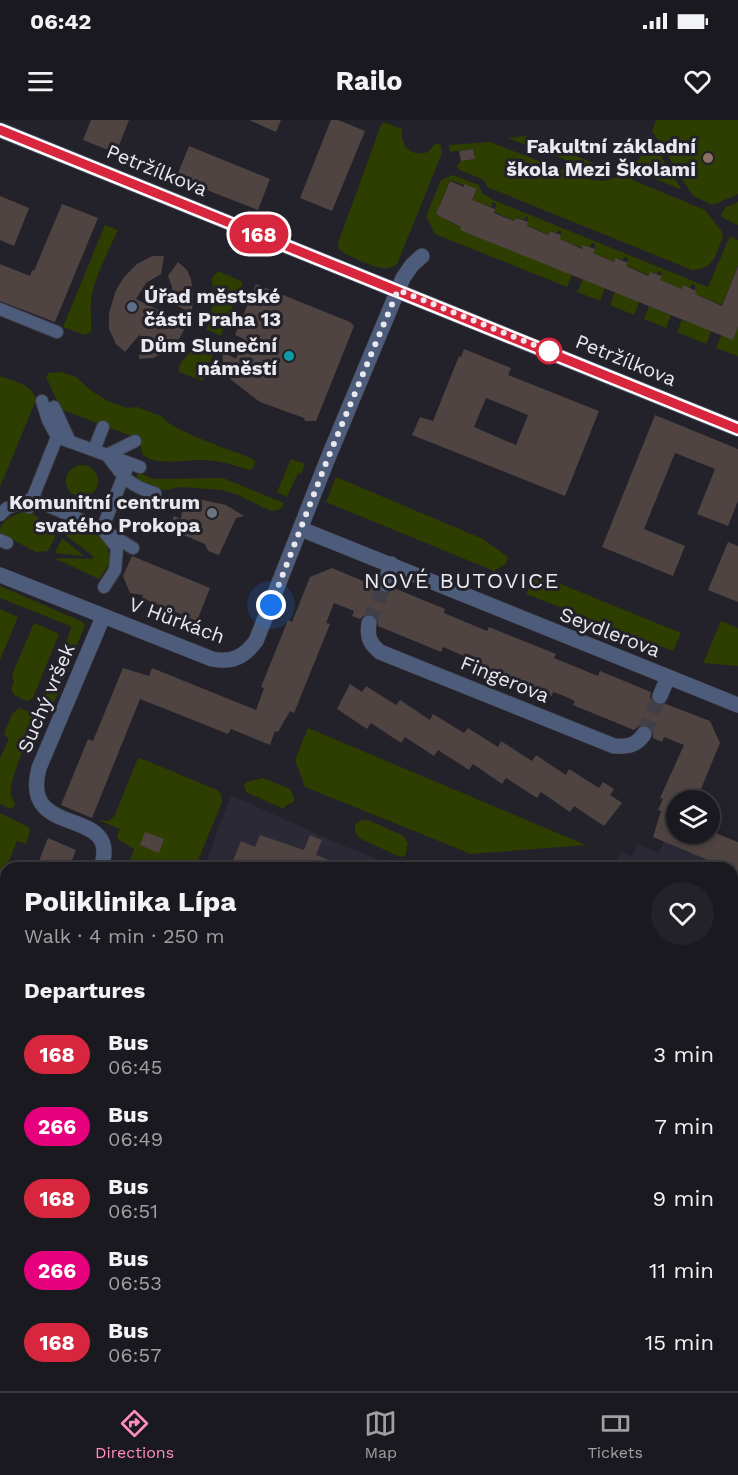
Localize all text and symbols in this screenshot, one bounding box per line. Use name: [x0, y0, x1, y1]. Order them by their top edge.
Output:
text: 06:42: [30, 9, 91, 34]
icon: menu: [24, 65, 57, 98]
text: Railo: [335, 65, 403, 97]
icon: heart: [681, 65, 714, 98]
place label: Fakultní základní škola Mezi Školami: [506, 134, 696, 181]
street label: Petržílkova: [103, 139, 211, 201]
marker: Fakultní základní škola Mezi Školami: [701, 151, 715, 165]
line badge: 168: [224, 214, 294, 254]
text: 168: [241, 222, 277, 247]
place label: Úřad městské části Praha 13: [144, 284, 281, 331]
marker: Úřad městské části Praha 13: [125, 300, 139, 314]
street label: Petržílkova: [572, 329, 680, 391]
place label: Dům Sluneční náměstí: [140, 333, 277, 380]
unlabelled marker: [536, 338, 562, 364]
marker: Dům Sluneční náměstí: [282, 349, 296, 363]
place label: Komunitní centrum svatého Prokopa: [9, 490, 200, 537]
marker: Komunitní centrum svatého Prokopa: [205, 506, 219, 520]
district label: NOVÉ BUTOVICE: [364, 568, 560, 593]
your location: [256, 590, 286, 620]
street label: V Hůrkách: [126, 592, 228, 648]
street label: Seydlerova: [556, 602, 664, 662]
street label: Suchý vršek: [12, 640, 80, 756]
street label: Fingerova: [457, 650, 553, 708]
map controls: [666, 790, 720, 844]
button: layers: [666, 790, 720, 844]
button: heart: [651, 882, 714, 945]
text: Poliklinika Lípa: [24, 885, 236, 918]
text: Walk · 4 min · 250 m: [24, 924, 225, 948]
text: Departures: [24, 978, 145, 1003]
text: Bus: [108, 1030, 148, 1055]
text: 168: [39, 1042, 75, 1067]
text: 3 min: [653, 1042, 714, 1067]
text: 06:45: [108, 1055, 162, 1079]
text: Bus: [108, 1102, 148, 1127]
text: 266: [38, 1114, 76, 1139]
text: 7 min: [654, 1114, 714, 1139]
text: 06:49: [108, 1127, 163, 1151]
text: Bus: [108, 1174, 148, 1199]
text: 168: [39, 1186, 75, 1211]
text: 9 min: [652, 1186, 714, 1211]
text: 06:51: [108, 1199, 158, 1223]
text: Bus: [108, 1246, 148, 1271]
text: 266: [38, 1258, 76, 1283]
text: 11 min: [649, 1258, 714, 1283]
text: 06:53: [108, 1271, 162, 1295]
text: Bus: [108, 1318, 148, 1343]
text: 168: [39, 1330, 75, 1355]
text: 15 min: [645, 1330, 714, 1355]
text: 06:57: [108, 1343, 161, 1367]
tab: Directions: [95, 1407, 174, 1462]
tab: Map: [364, 1407, 397, 1462]
tab: Tickets: [587, 1407, 643, 1462]

